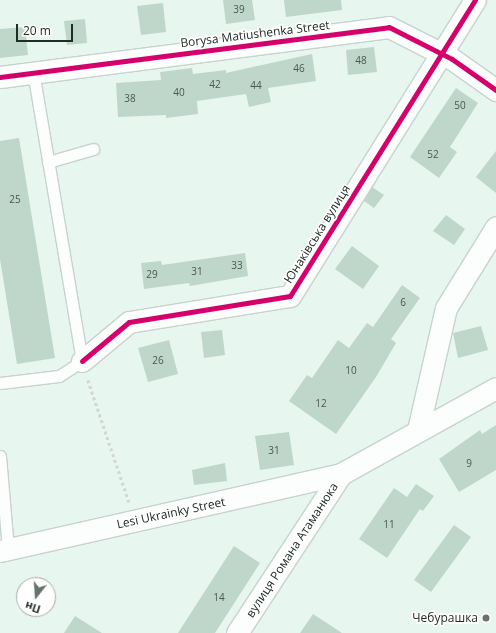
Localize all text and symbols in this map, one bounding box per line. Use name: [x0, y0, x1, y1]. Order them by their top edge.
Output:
house number: 39: [233, 4, 245, 16]
scale bar: [18, 16, 75, 42]
street label: Borysa Matiushenka Street: [180, 18, 330, 50]
text: 20 m: [23, 22, 51, 39]
house number: 48: [355, 55, 367, 67]
house number: 46: [293, 63, 305, 75]
house number: 42: [209, 79, 221, 91]
house number: 44: [250, 80, 262, 92]
house number: 40: [173, 87, 185, 99]
house number: 38: [124, 93, 136, 105]
house number: 50: [454, 100, 466, 112]
house number: 52: [427, 149, 439, 161]
street label: Юнаківська вулиця: [281, 182, 353, 286]
house number: 25: [9, 194, 21, 206]
house number: 33: [231, 260, 243, 272]
house number: 31: [191, 266, 203, 278]
house number: 29: [146, 269, 158, 281]
house number: 6: [400, 297, 406, 309]
house number: 26: [152, 355, 164, 367]
house number: 10: [345, 365, 357, 377]
house number: 12: [315, 398, 327, 410]
house number: 31: [268, 445, 280, 457]
house number: 9: [466, 458, 472, 470]
street label: вулиця Романа Атаманюка: [243, 480, 341, 620]
street label: Lesi Ukrainky Street: [115, 494, 227, 532]
house number: 11: [383, 519, 395, 531]
north arrow: [16, 577, 56, 617]
house number: 14: [213, 592, 225, 604]
text: Пн: [23, 599, 42, 617]
place label: Чебурашка: [412, 611, 478, 625]
marker: Чебурашка: [481, 613, 491, 623]

